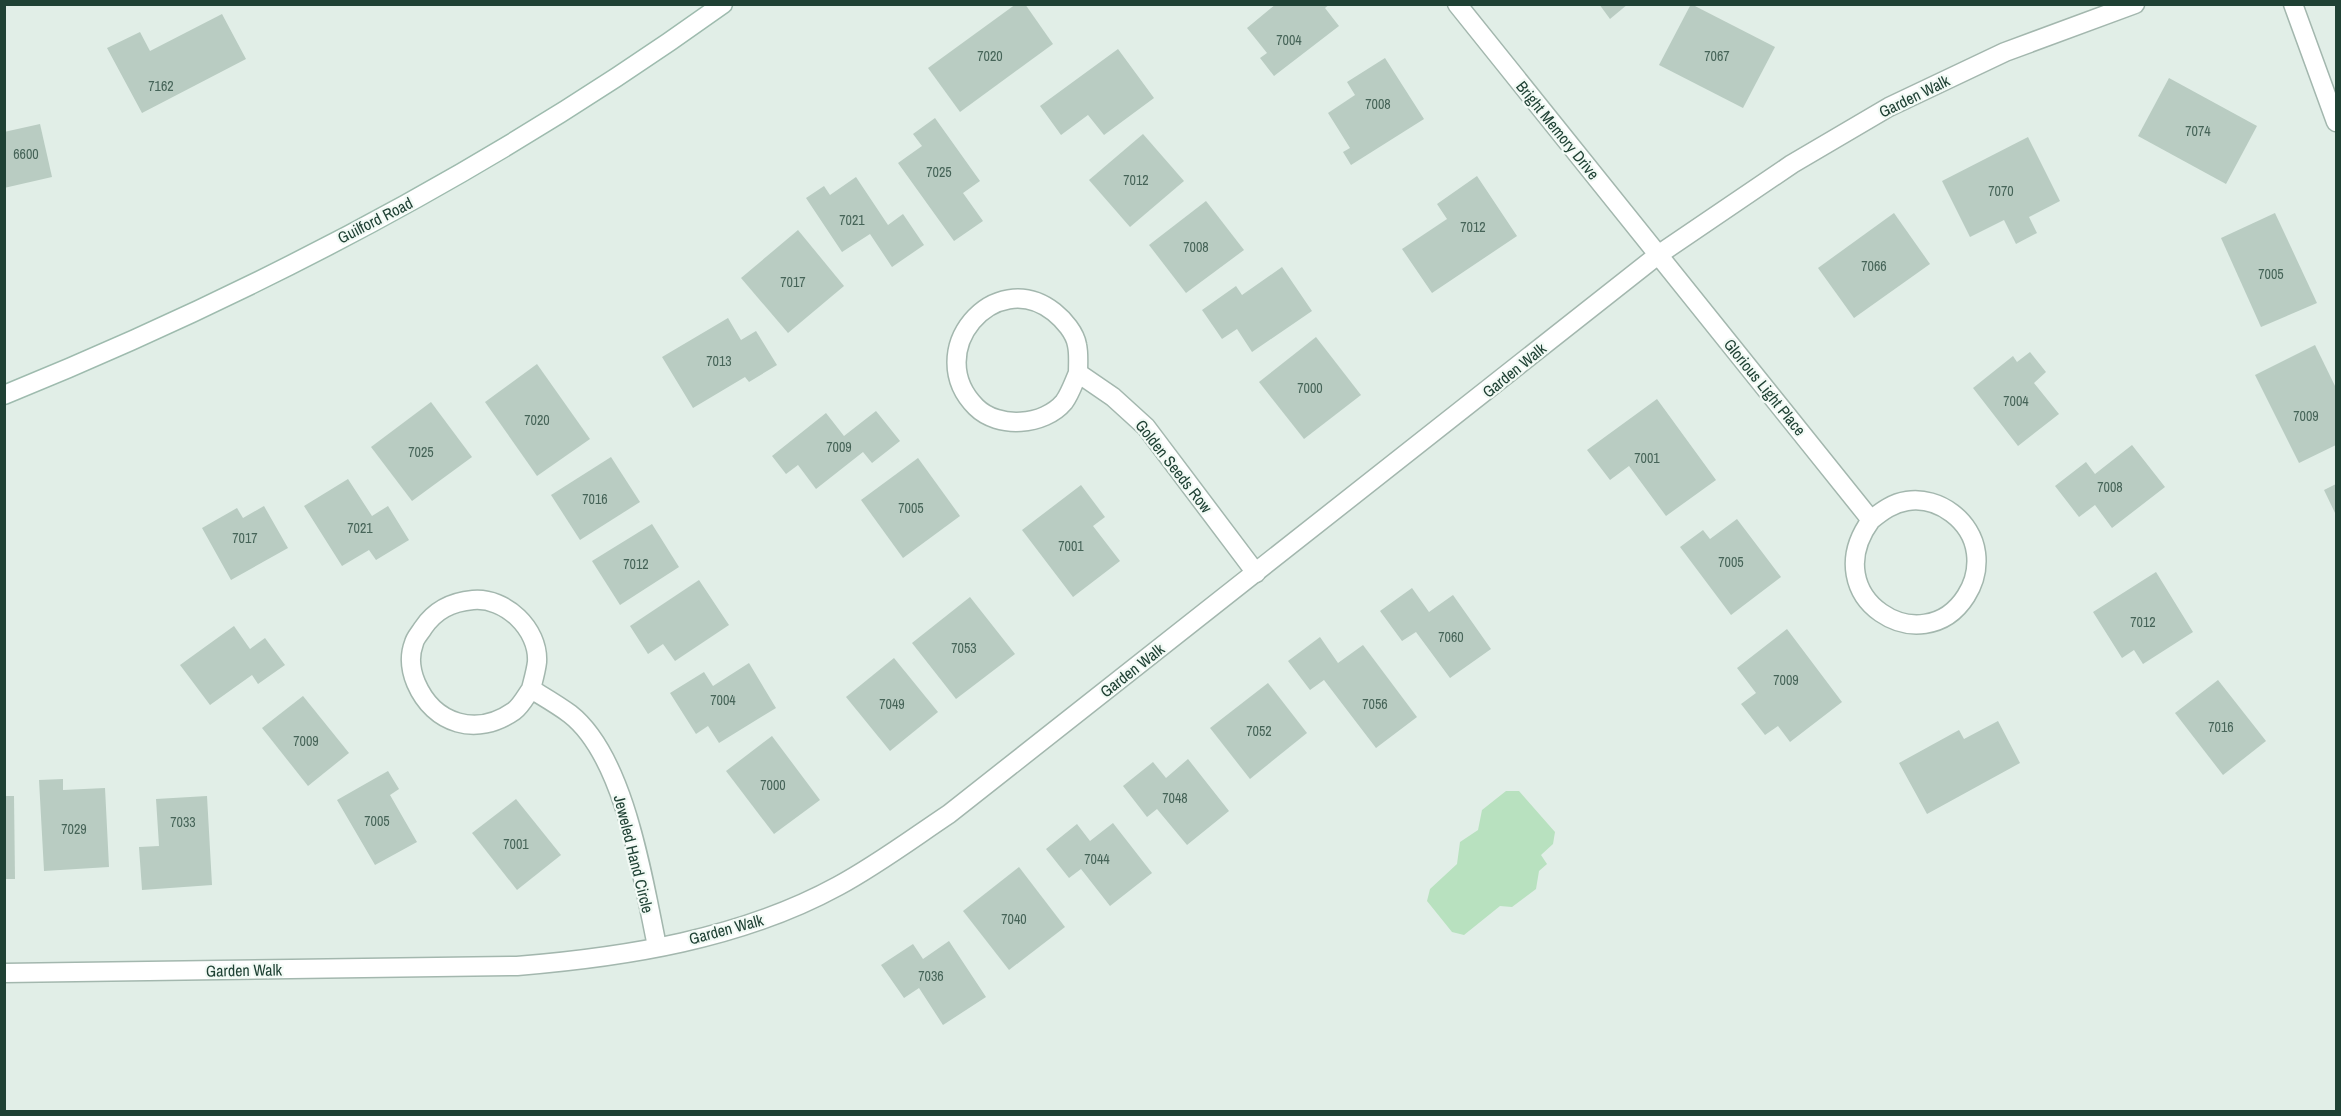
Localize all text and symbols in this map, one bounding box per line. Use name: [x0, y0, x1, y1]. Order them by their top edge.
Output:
house number: 7004: [1276, 31, 1302, 49]
house number: 7020: [977, 47, 1003, 65]
house number: 7067: [1704, 47, 1730, 65]
street label: Garden Walk: [1875, 69, 1953, 123]
street label: Bright Memory Drive: [1511, 76, 1605, 184]
house number: 7162: [148, 77, 174, 95]
house number: 7008: [1365, 95, 1391, 113]
house number: 7074: [2185, 122, 2211, 140]
house number: 6600: [13, 145, 39, 163]
house number: 7025: [926, 163, 952, 181]
house number: 7012: [1123, 171, 1149, 189]
house number: 7070: [1988, 182, 2014, 200]
street label: Guilford Road: [334, 192, 416, 248]
house number: 7021: [839, 211, 865, 229]
house number: 7012: [1460, 218, 1486, 236]
house number: 7008: [1183, 238, 1209, 256]
house number: 7066: [1861, 257, 1887, 275]
house number: 7005: [2258, 265, 2284, 283]
house number: 7017: [780, 273, 806, 291]
street label: Glorious Light Place: [1719, 334, 1811, 440]
street label: Garden Walk: [1478, 337, 1551, 402]
house number: 7013: [706, 352, 732, 370]
house number: 7000: [1297, 379, 1323, 397]
house number: 7004: [2003, 392, 2029, 410]
house number: 7009: [2293, 407, 2319, 425]
house number: 7020: [524, 411, 550, 429]
street label: Golden Seeds Row: [1131, 415, 1218, 518]
house number: 7009: [826, 438, 852, 456]
house number: 7025: [408, 443, 434, 461]
house number: 7001: [1634, 449, 1660, 467]
house number: 7008: [2097, 478, 2123, 496]
house number: 7016: [582, 490, 608, 508]
house number: 7005: [898, 499, 924, 517]
house number: 7021: [347, 519, 373, 537]
house number: 7017: [232, 529, 258, 547]
house number: 7001: [1058, 537, 1084, 555]
house number: 7005: [1718, 553, 1744, 571]
house number: 7012: [623, 555, 649, 573]
house number: 7012: [2130, 613, 2156, 631]
house number: 7060: [1438, 628, 1464, 646]
street label: Garden Walk: [1095, 638, 1169, 702]
house number: 7053: [951, 639, 977, 657]
house number: 7009: [1773, 671, 1799, 689]
house number: 7004: [710, 691, 736, 709]
house number: 7049: [879, 695, 905, 713]
house number: 7056: [1362, 695, 1388, 713]
house number: 7016: [2208, 718, 2234, 736]
house number: 7052: [1246, 722, 1272, 740]
house number: 7009: [293, 732, 319, 750]
house number: 7000: [760, 776, 786, 794]
house number: 7048: [1162, 789, 1188, 807]
street label: Jeweled Hand Circle: [609, 793, 659, 915]
house number: 7005: [364, 812, 390, 830]
house number: 7033: [170, 813, 196, 831]
house number: 7029: [61, 820, 87, 838]
house number: 7001: [503, 835, 529, 853]
house number: 7044: [1084, 850, 1110, 868]
street label: Garden Walk: [686, 908, 766, 949]
house number: 7040: [1001, 910, 1027, 928]
street label: Garden Walk: [206, 958, 283, 982]
house number: 7036: [918, 967, 944, 985]

